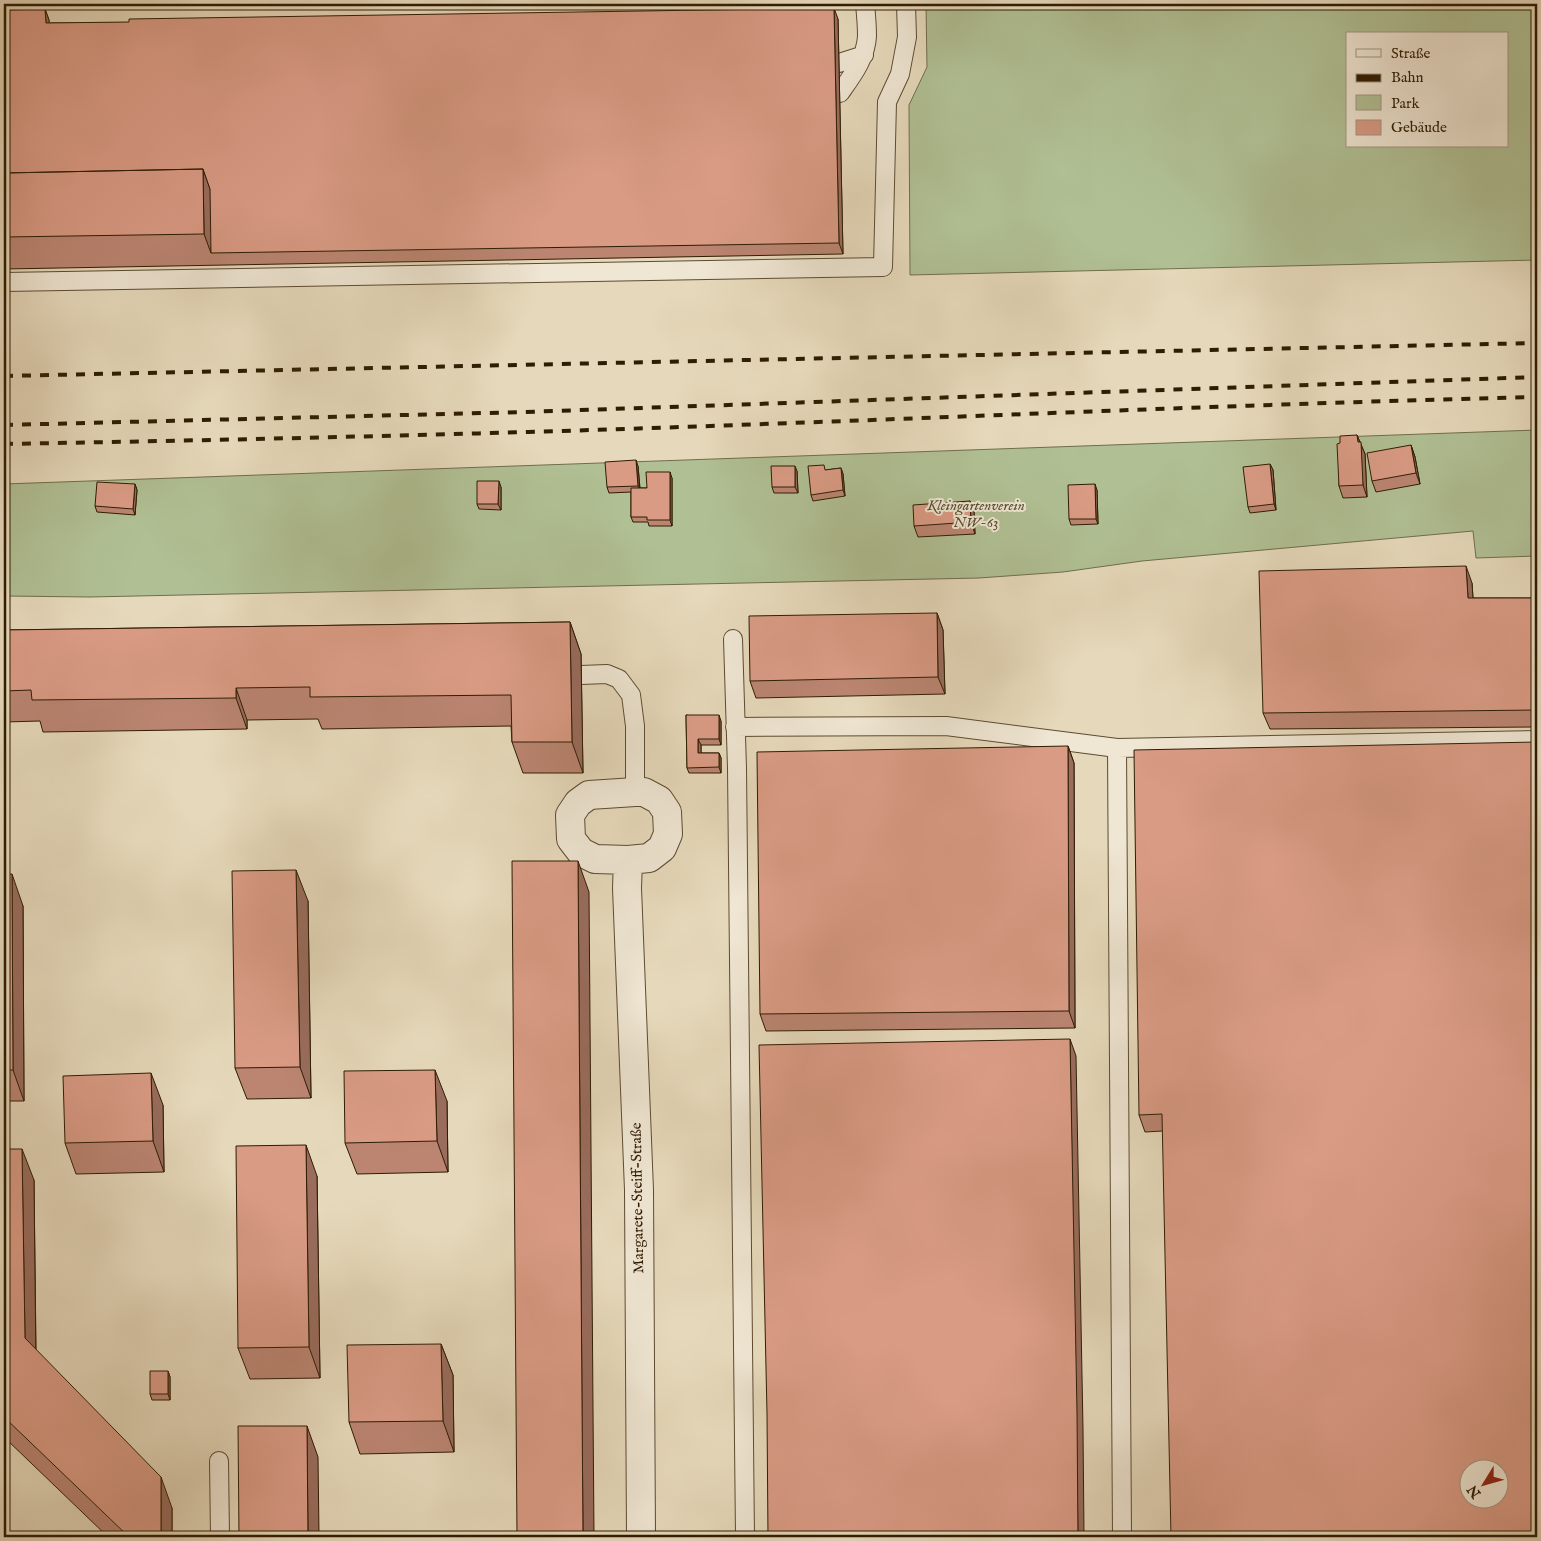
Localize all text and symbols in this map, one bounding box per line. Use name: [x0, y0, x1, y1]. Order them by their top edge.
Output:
legend: [1346, 32, 1508, 148]
text: Straße: [1391, 44, 1431, 63]
text: Bahn: [1391, 68, 1423, 87]
text: Park: [1391, 94, 1421, 113]
text: Gebäude: [1391, 118, 1447, 137]
park label: Kleingartenverein NW-63: [926, 496, 1025, 532]
street label: Margarete-Steiff-Straße: [627, 1122, 648, 1274]
north arrow: [1458, 1458, 1508, 1508]
text: N: [1464, 1481, 1486, 1502]

